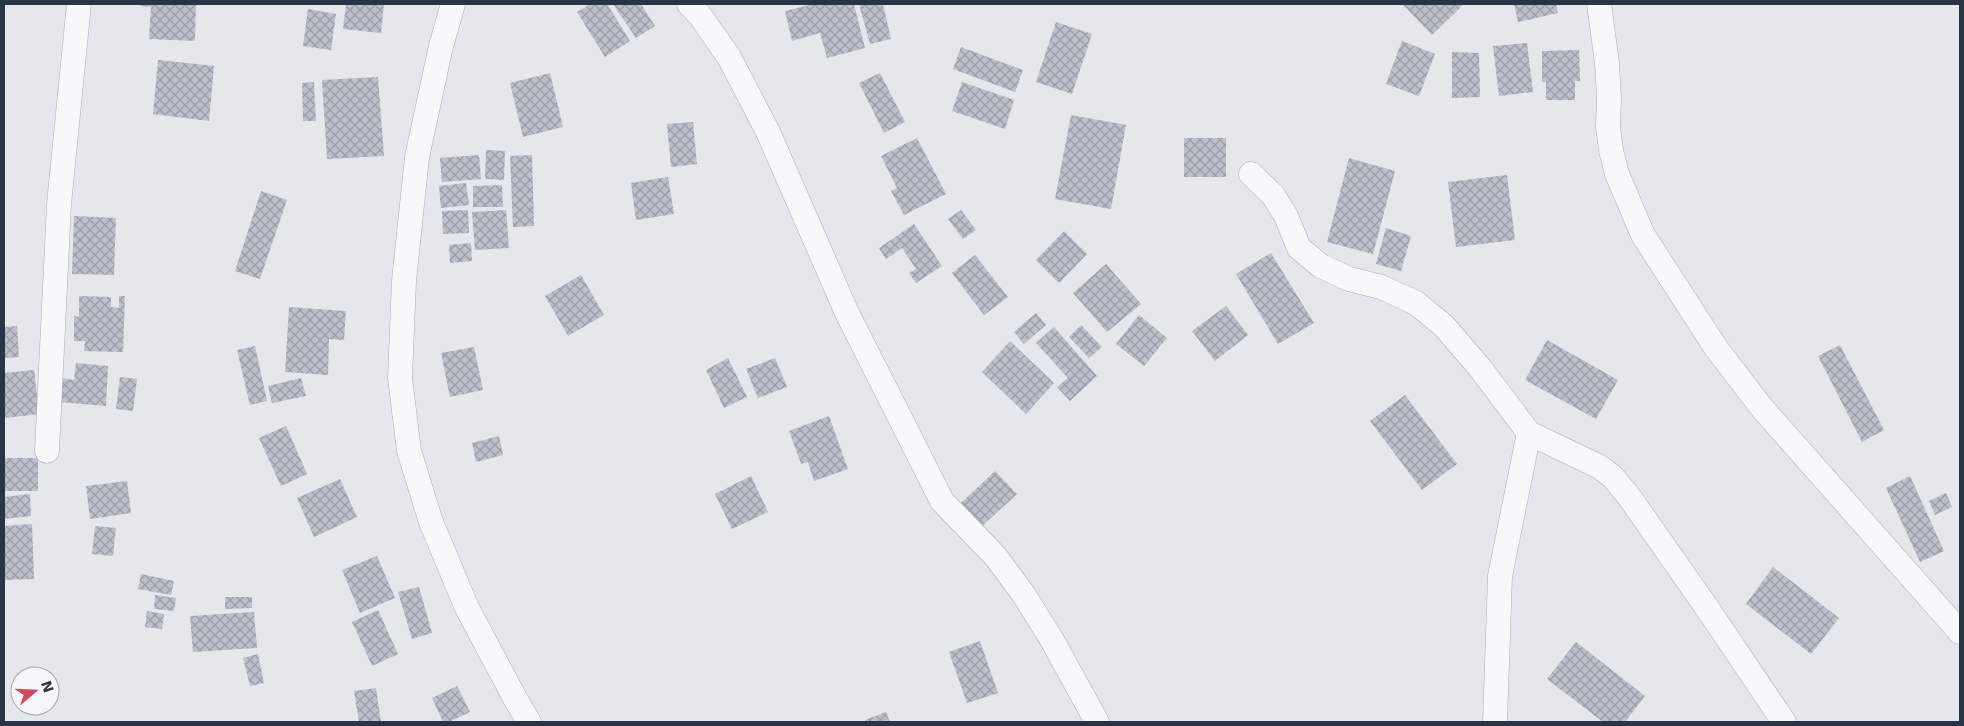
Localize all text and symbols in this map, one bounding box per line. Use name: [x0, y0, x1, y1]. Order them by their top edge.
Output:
north arrow: [10, 666, 60, 716]
text: N: [38, 679, 57, 695]

